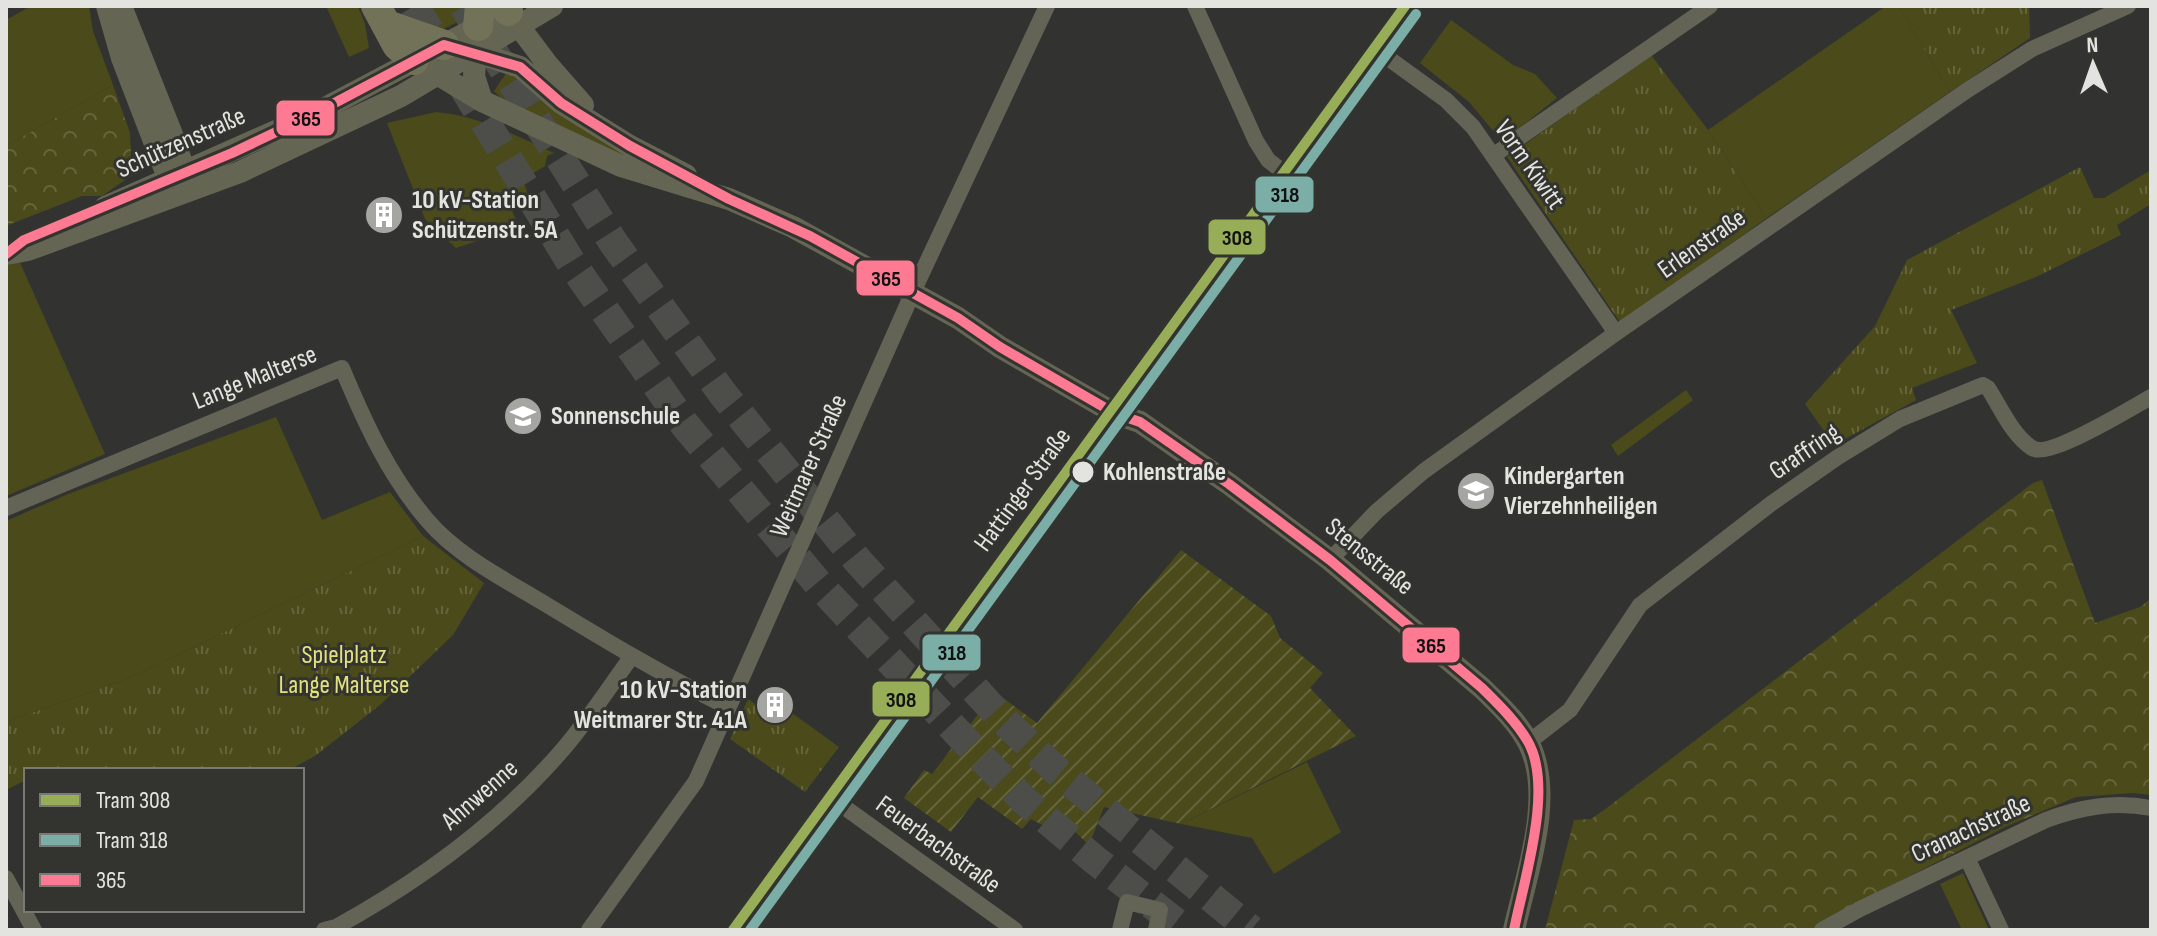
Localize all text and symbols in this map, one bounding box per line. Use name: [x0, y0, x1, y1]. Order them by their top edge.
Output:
north arrow: [2053, 24, 2133, 104]
text: N: [2086, 32, 2099, 59]
line badge: 365: [275, 99, 336, 137]
street label: Schützenstraße: [112, 101, 250, 185]
text: 365: [291, 106, 321, 133]
street label: Vorm Kiwitt: [1487, 114, 1571, 216]
line badge: 318: [1254, 175, 1315, 214]
text: 318: [1271, 182, 1299, 209]
place label: 10 kV-Station Schützenstr. 5A: [412, 185, 558, 246]
building icon: 10 kV-Station Schützenstr. 5A: [363, 194, 405, 236]
street label: Erlenstraße: [1652, 203, 1752, 285]
line badge: 308: [1207, 218, 1267, 256]
text: 308: [1222, 225, 1252, 252]
line badge: 365: [855, 259, 916, 297]
text: 365: [871, 266, 901, 293]
street label: Lange Malterse: [188, 339, 322, 417]
street label: Weitmarer Straße: [764, 390, 854, 542]
school or university icon: Sonnenschule: [502, 395, 544, 437]
place label: Sonnenschule: [551, 401, 680, 432]
street label: Graffring: [1764, 417, 1846, 487]
street label: Hattinger Straße: [968, 422, 1078, 558]
place label: Kohlenstraße: [1103, 457, 1226, 488]
marker: Kohlenstraße: [1070, 459, 1096, 485]
place label: Kindergarten Vierzehnheiligen: [1504, 461, 1657, 522]
school or university icon: Kindergarten Vierzehnheiligen: [1455, 470, 1497, 512]
street label: Stensstraße: [1318, 512, 1420, 602]
line badge: 365: [1401, 626, 1461, 664]
line badge: 318: [921, 633, 982, 672]
text: 365: [1416, 633, 1446, 660]
park label: Spielplatz Lange Malterse: [279, 640, 409, 701]
text: 318: [938, 640, 966, 667]
place label: 10 kV-Station Weitmarer Str. 41A: [574, 675, 748, 736]
line badge: 308: [871, 680, 931, 718]
building icon: 10 kV-Station Weitmarer Str. 41A: [754, 684, 796, 726]
text: 308: [886, 687, 916, 714]
street label: Ahnwenne: [435, 753, 525, 837]
legend: [24, 768, 304, 912]
text: Tram 308: [96, 786, 170, 815]
street label: Cranachstraße: [1906, 788, 2036, 870]
street label: Feuerbachstraße: [870, 789, 1006, 901]
text: Tram 318: [96, 826, 168, 855]
text: 365: [96, 866, 126, 895]

